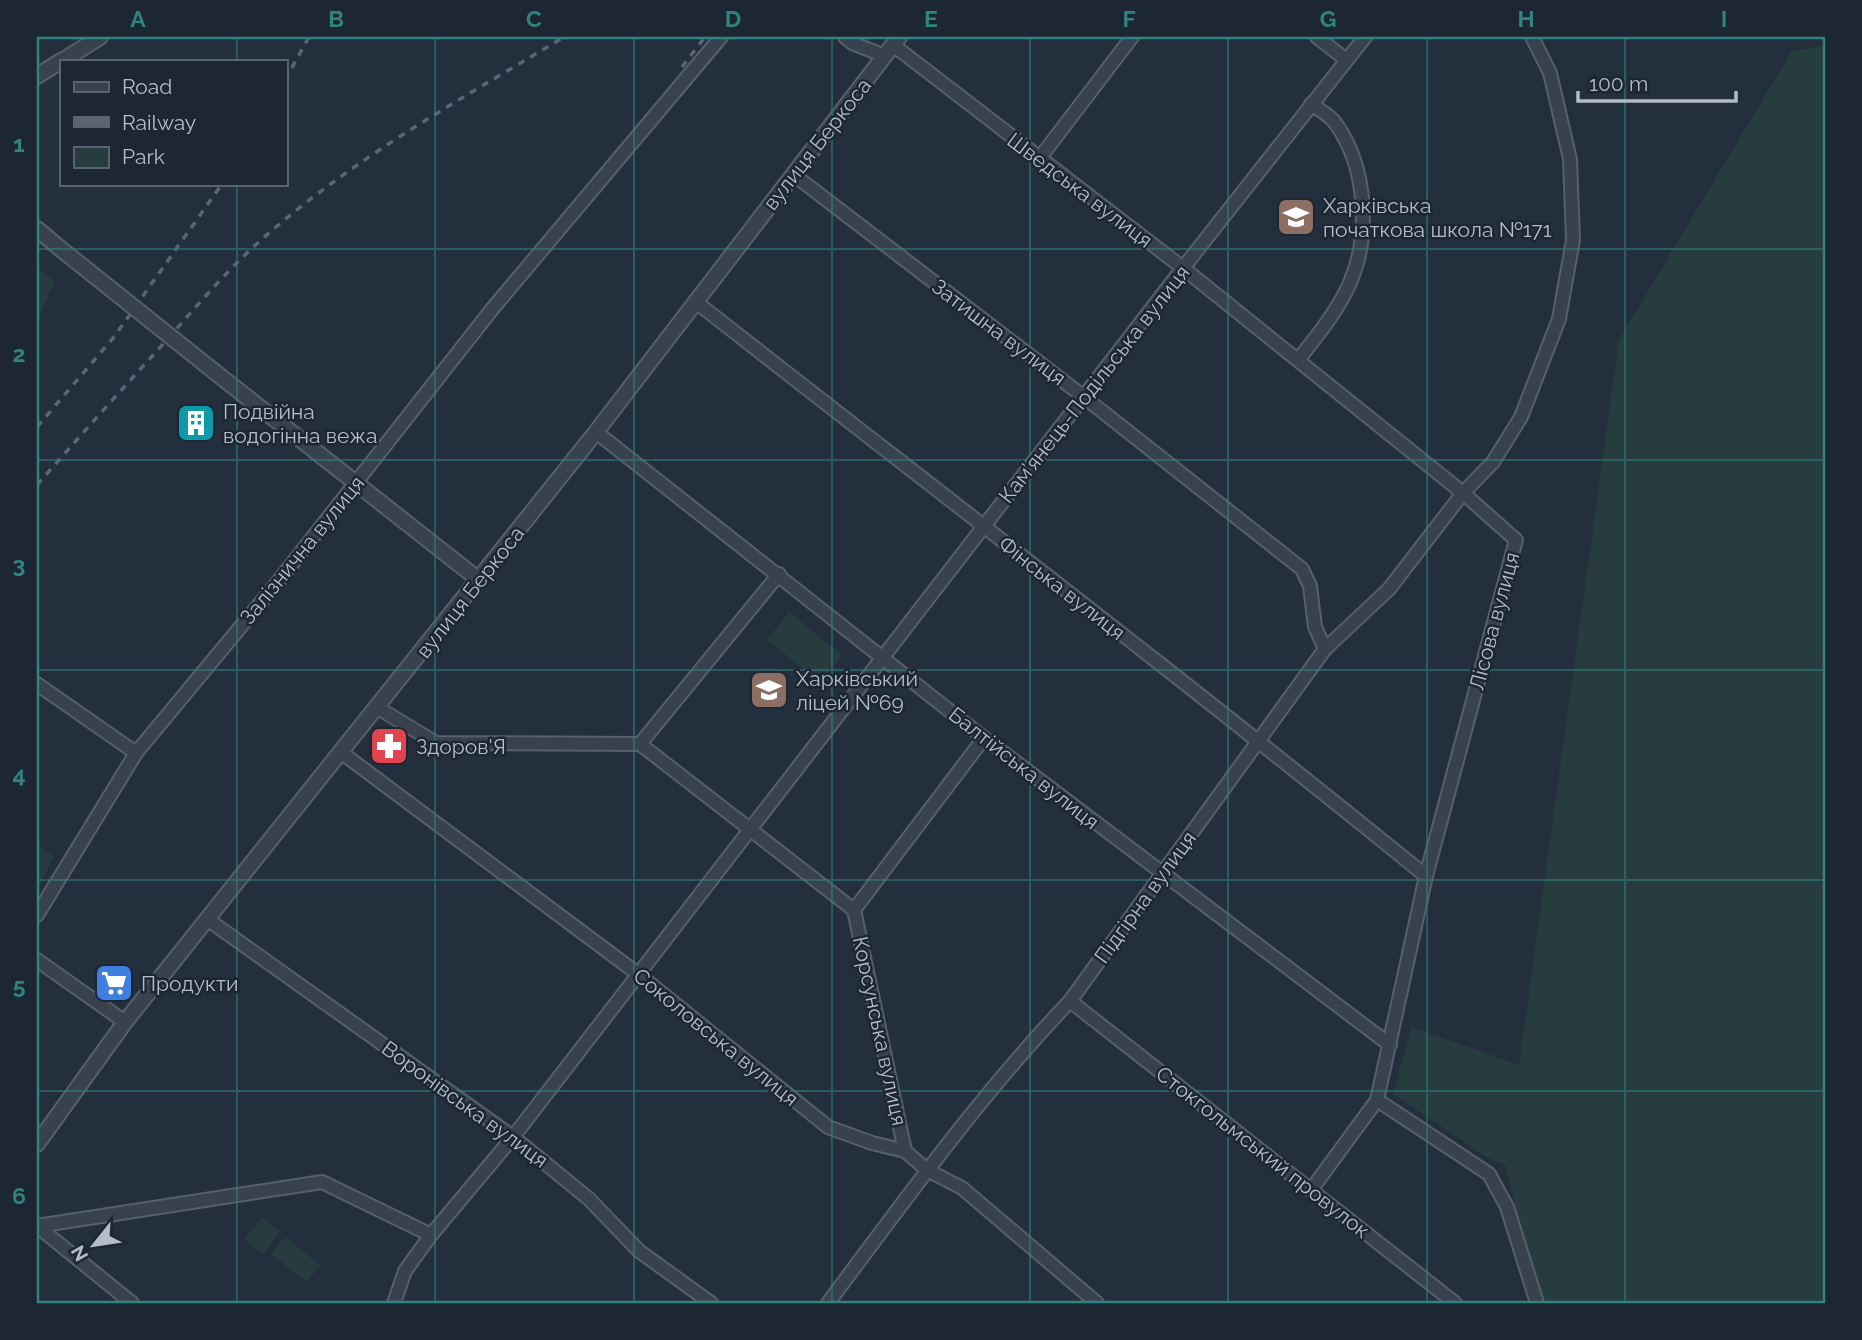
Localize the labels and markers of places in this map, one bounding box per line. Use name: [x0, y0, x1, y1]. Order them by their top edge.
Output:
place label: Харківська початкова школа №171: [1323, 193, 1552, 242]
school or university icon: Харківська початкова школа №171: [1275, 196, 1317, 238]
place label: Подвійна водогінна вежа: [223, 399, 377, 448]
building icon: Подвійна водогінна вежа: [175, 402, 217, 444]
place label: Харківський ліцей №69: [796, 666, 918, 715]
school or university icon: Харківський ліцей №69: [748, 669, 790, 711]
pharmacy icon: Здоров'Я: [368, 725, 410, 767]
place label: Здоров'Я: [416, 734, 506, 759]
supermarket icon: Продукти: [93, 962, 135, 1004]
place label: Продукти: [141, 971, 238, 996]

